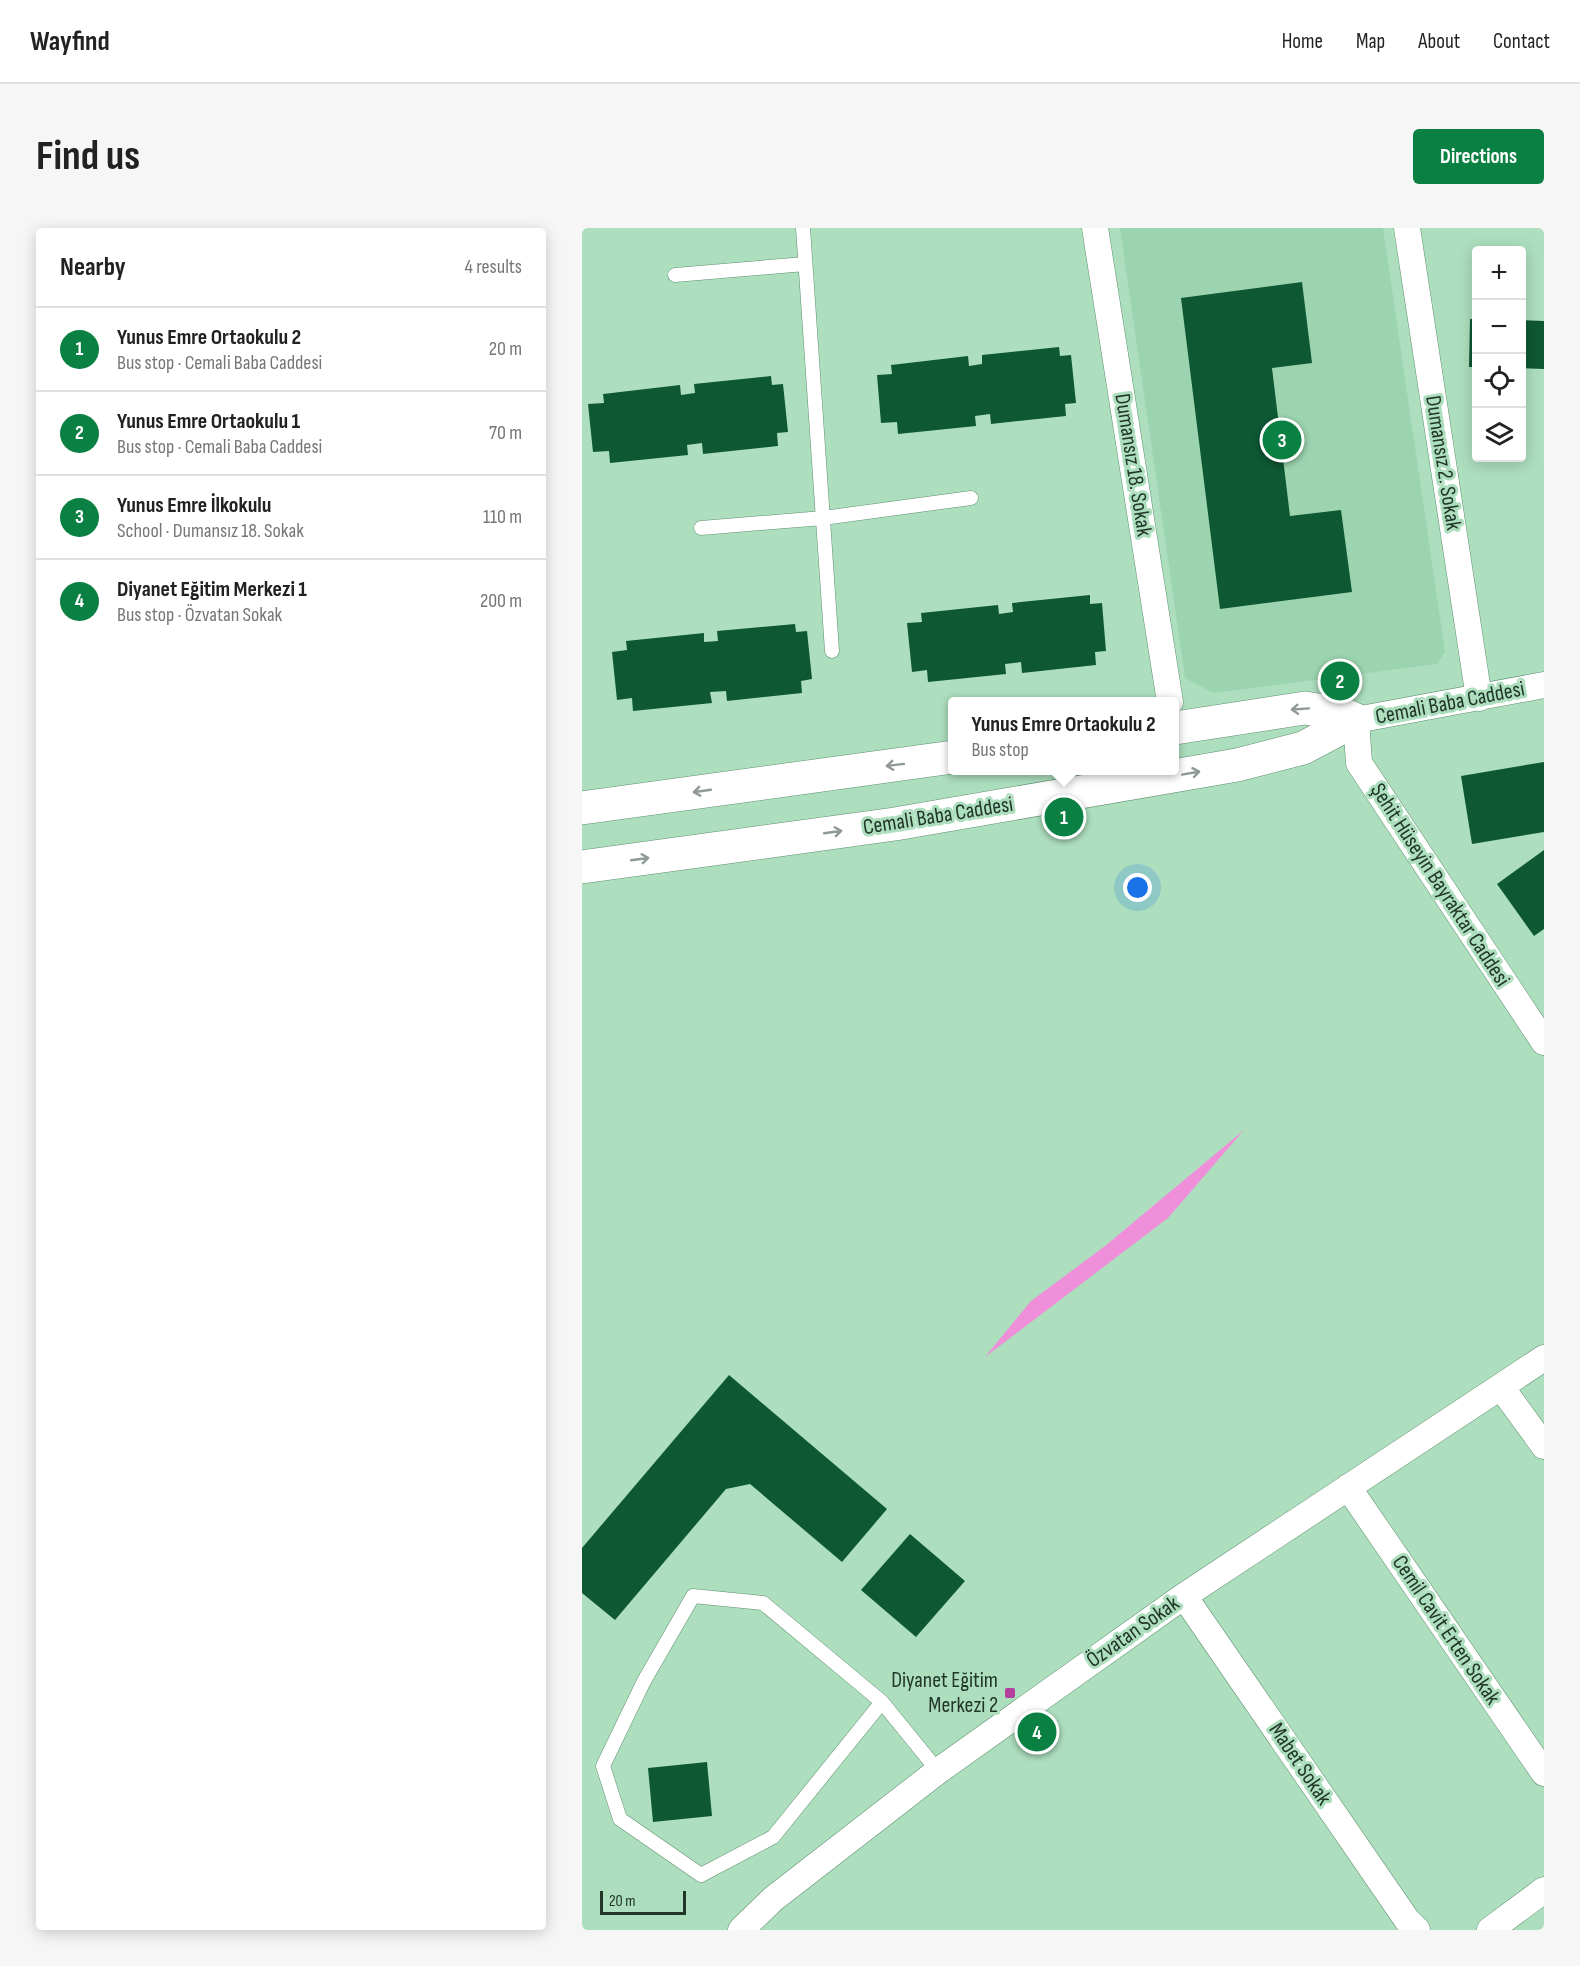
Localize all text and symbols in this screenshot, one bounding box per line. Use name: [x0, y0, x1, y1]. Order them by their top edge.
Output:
text: Wayfind: [30, 25, 110, 58]
text: Home: [1282, 29, 1323, 54]
text: Map: [1356, 29, 1385, 54]
text: About: [1418, 29, 1460, 54]
text: Contact: [1493, 29, 1550, 54]
button: Directions: [1413, 129, 1544, 184]
text: Find us: [36, 131, 140, 182]
map controls: [1472, 246, 1526, 462]
button: +: [1472, 246, 1526, 300]
text: Nearby: [60, 252, 126, 283]
text: 4 results: [465, 255, 522, 279]
button: −: [1472, 300, 1526, 354]
text: Yunus Emre Ortaokulu 2: [117, 324, 301, 351]
text: 1: [76, 337, 83, 361]
text: 20 m: [489, 337, 522, 361]
text: Bus stop · Cemali Baba Caddesi: [117, 351, 322, 375]
button: locate: [1472, 354, 1526, 408]
street label: Dumansız 18. Sokak: [1108, 392, 1158, 539]
street label: Dumansız 2. Sokak: [1419, 394, 1467, 533]
text: Yunus Emre Ortaokulu 1: [117, 408, 300, 435]
button: layers: [1472, 408, 1526, 462]
pin: 3: [1262, 418, 1302, 462]
text: 2: [75, 421, 84, 445]
text: 70 m: [489, 421, 522, 445]
text: Bus stop · Cemali Baba Caddesi: [117, 435, 322, 459]
text: Yunus Emre İlkokulu: [117, 492, 271, 519]
text: 3: [75, 505, 84, 529]
text: 110 m: [483, 505, 522, 529]
text: School · Dumansız 18. Sokak: [117, 519, 304, 543]
text: Diyanet Eğitim Merkezi 1: [117, 576, 307, 603]
text: 4: [75, 589, 84, 613]
text: 200 m: [480, 589, 522, 613]
text: Bus stop · Özvatan Sokak: [117, 603, 282, 627]
pin: 2: [1320, 658, 1359, 704]
street label: Cemali Baba Caddesi: [1373, 675, 1527, 731]
popup: [948, 697, 1179, 775]
one-way arrow: [1291, 704, 1310, 715]
text: Yunus Emre Ortaokulu 2: [971, 711, 1156, 738]
text: Bus stop: [971, 738, 1029, 762]
one-way arrow: [886, 760, 905, 771]
one-way arrow: [1181, 767, 1201, 778]
street label: Şehit Hüseyin Bayraktar Caddesi: [1364, 778, 1516, 992]
one-way arrow: [692, 786, 712, 797]
street label: Cemali Baba Caddesi: [861, 791, 1015, 841]
pin: 1: [1044, 794, 1084, 840]
one-way arrow: [823, 827, 842, 838]
one-way arrow: [630, 854, 649, 865]
your location: [1123, 873, 1152, 902]
street label: Cemil Cavit Erten Sokak: [1386, 1550, 1506, 1710]
street label: Özvatan Sokak: [1081, 1590, 1185, 1674]
place label: Diyanet Eğitim Merkezi 2: [891, 1667, 998, 1719]
marker: Diyanet Eğitim Merkezi 2: [1003, 1686, 1017, 1700]
pin: 4: [1018, 1710, 1056, 1754]
street label: Mabet Sokak: [1263, 1718, 1338, 1811]
scale bar: [600, 1888, 686, 1916]
text: 20 m: [609, 1892, 636, 1911]

